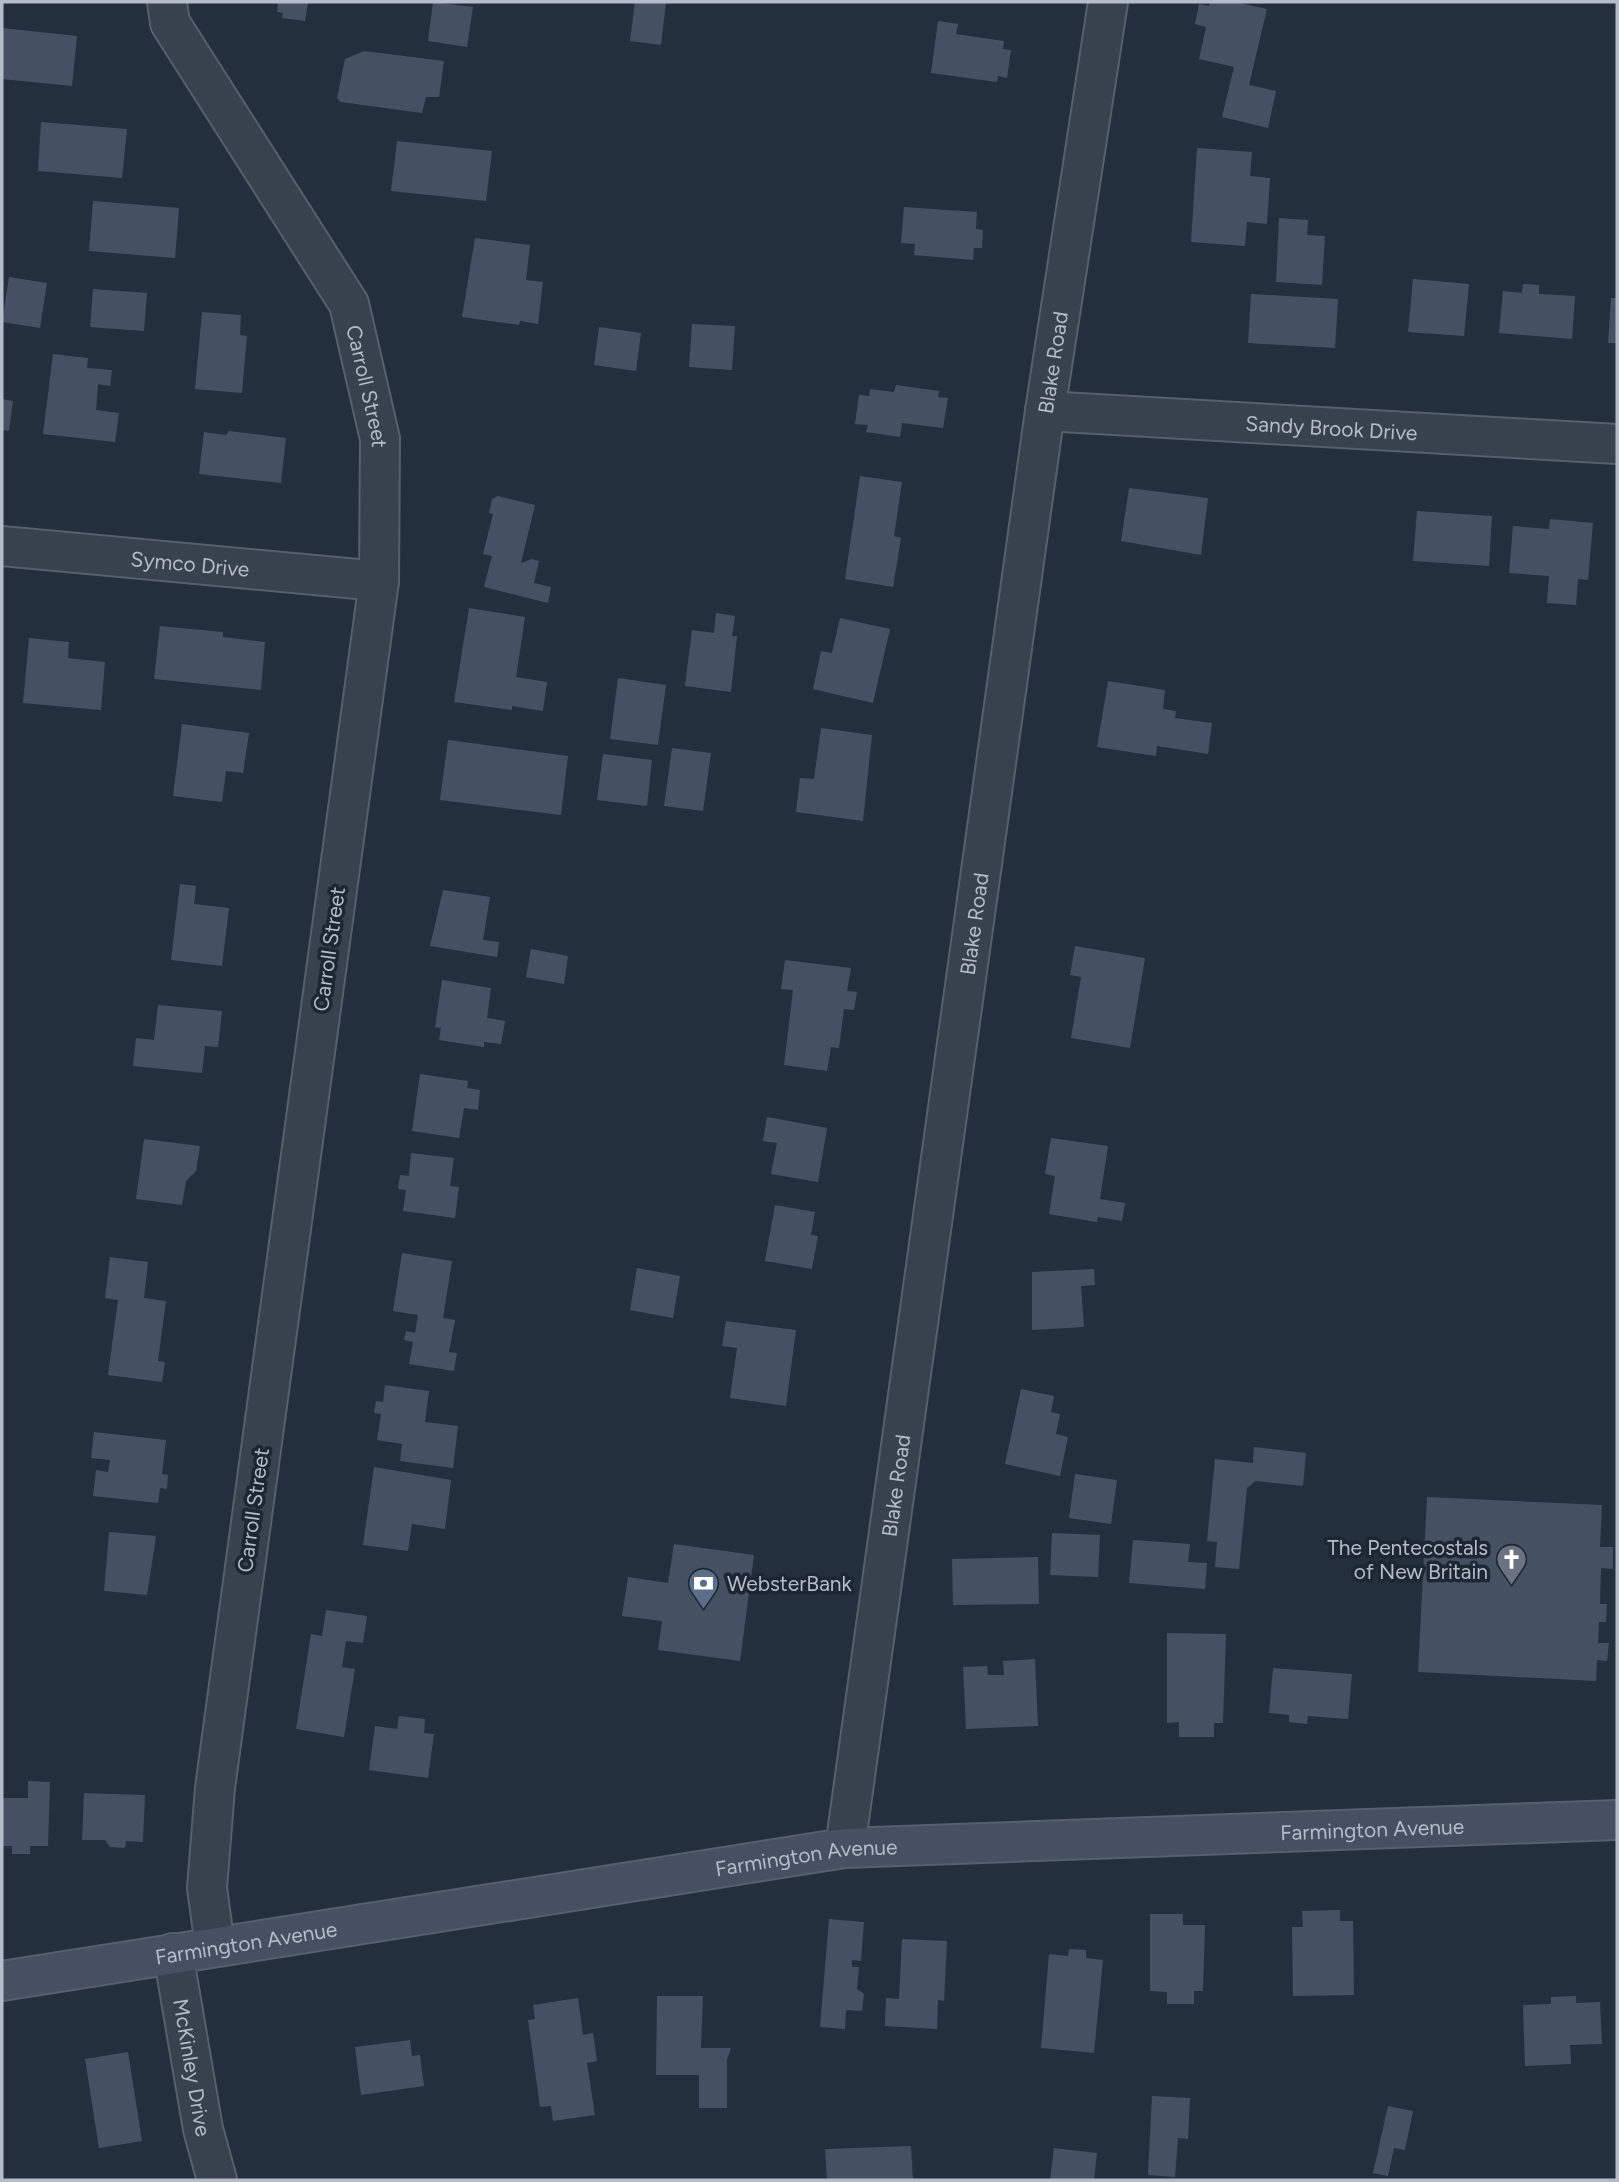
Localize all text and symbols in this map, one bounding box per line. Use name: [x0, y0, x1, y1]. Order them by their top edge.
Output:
street label: Blake Road: [1032, 310, 1073, 415]
street label: Carroll Street: [342, 322, 392, 448]
street label: Sandy Brook Drive: [1245, 410, 1418, 445]
street label: Symco Drive: [130, 546, 251, 581]
street label: Blake Road: [954, 871, 993, 977]
street label: Carroll Street: [308, 885, 350, 1013]
street label: Blake Road: [876, 1433, 915, 1538]
street label: Carroll Street: [232, 1446, 274, 1574]
place label: The Pentecostals of New Britain: [1327, 1535, 1488, 1584]
church icon: The Pentecostals of New Britain: [1494, 1542, 1528, 1586]
bank icon: WebsterBank: [687, 1566, 721, 1610]
place label: WebsterBank: [727, 1571, 853, 1596]
street label: Farmington Avenue: [1280, 1813, 1465, 1845]
street label: Farmington Avenue: [713, 1834, 898, 1881]
street label: Farmington Avenue: [153, 1916, 339, 1969]
street label: McKinley Drive: [168, 1997, 217, 2139]

